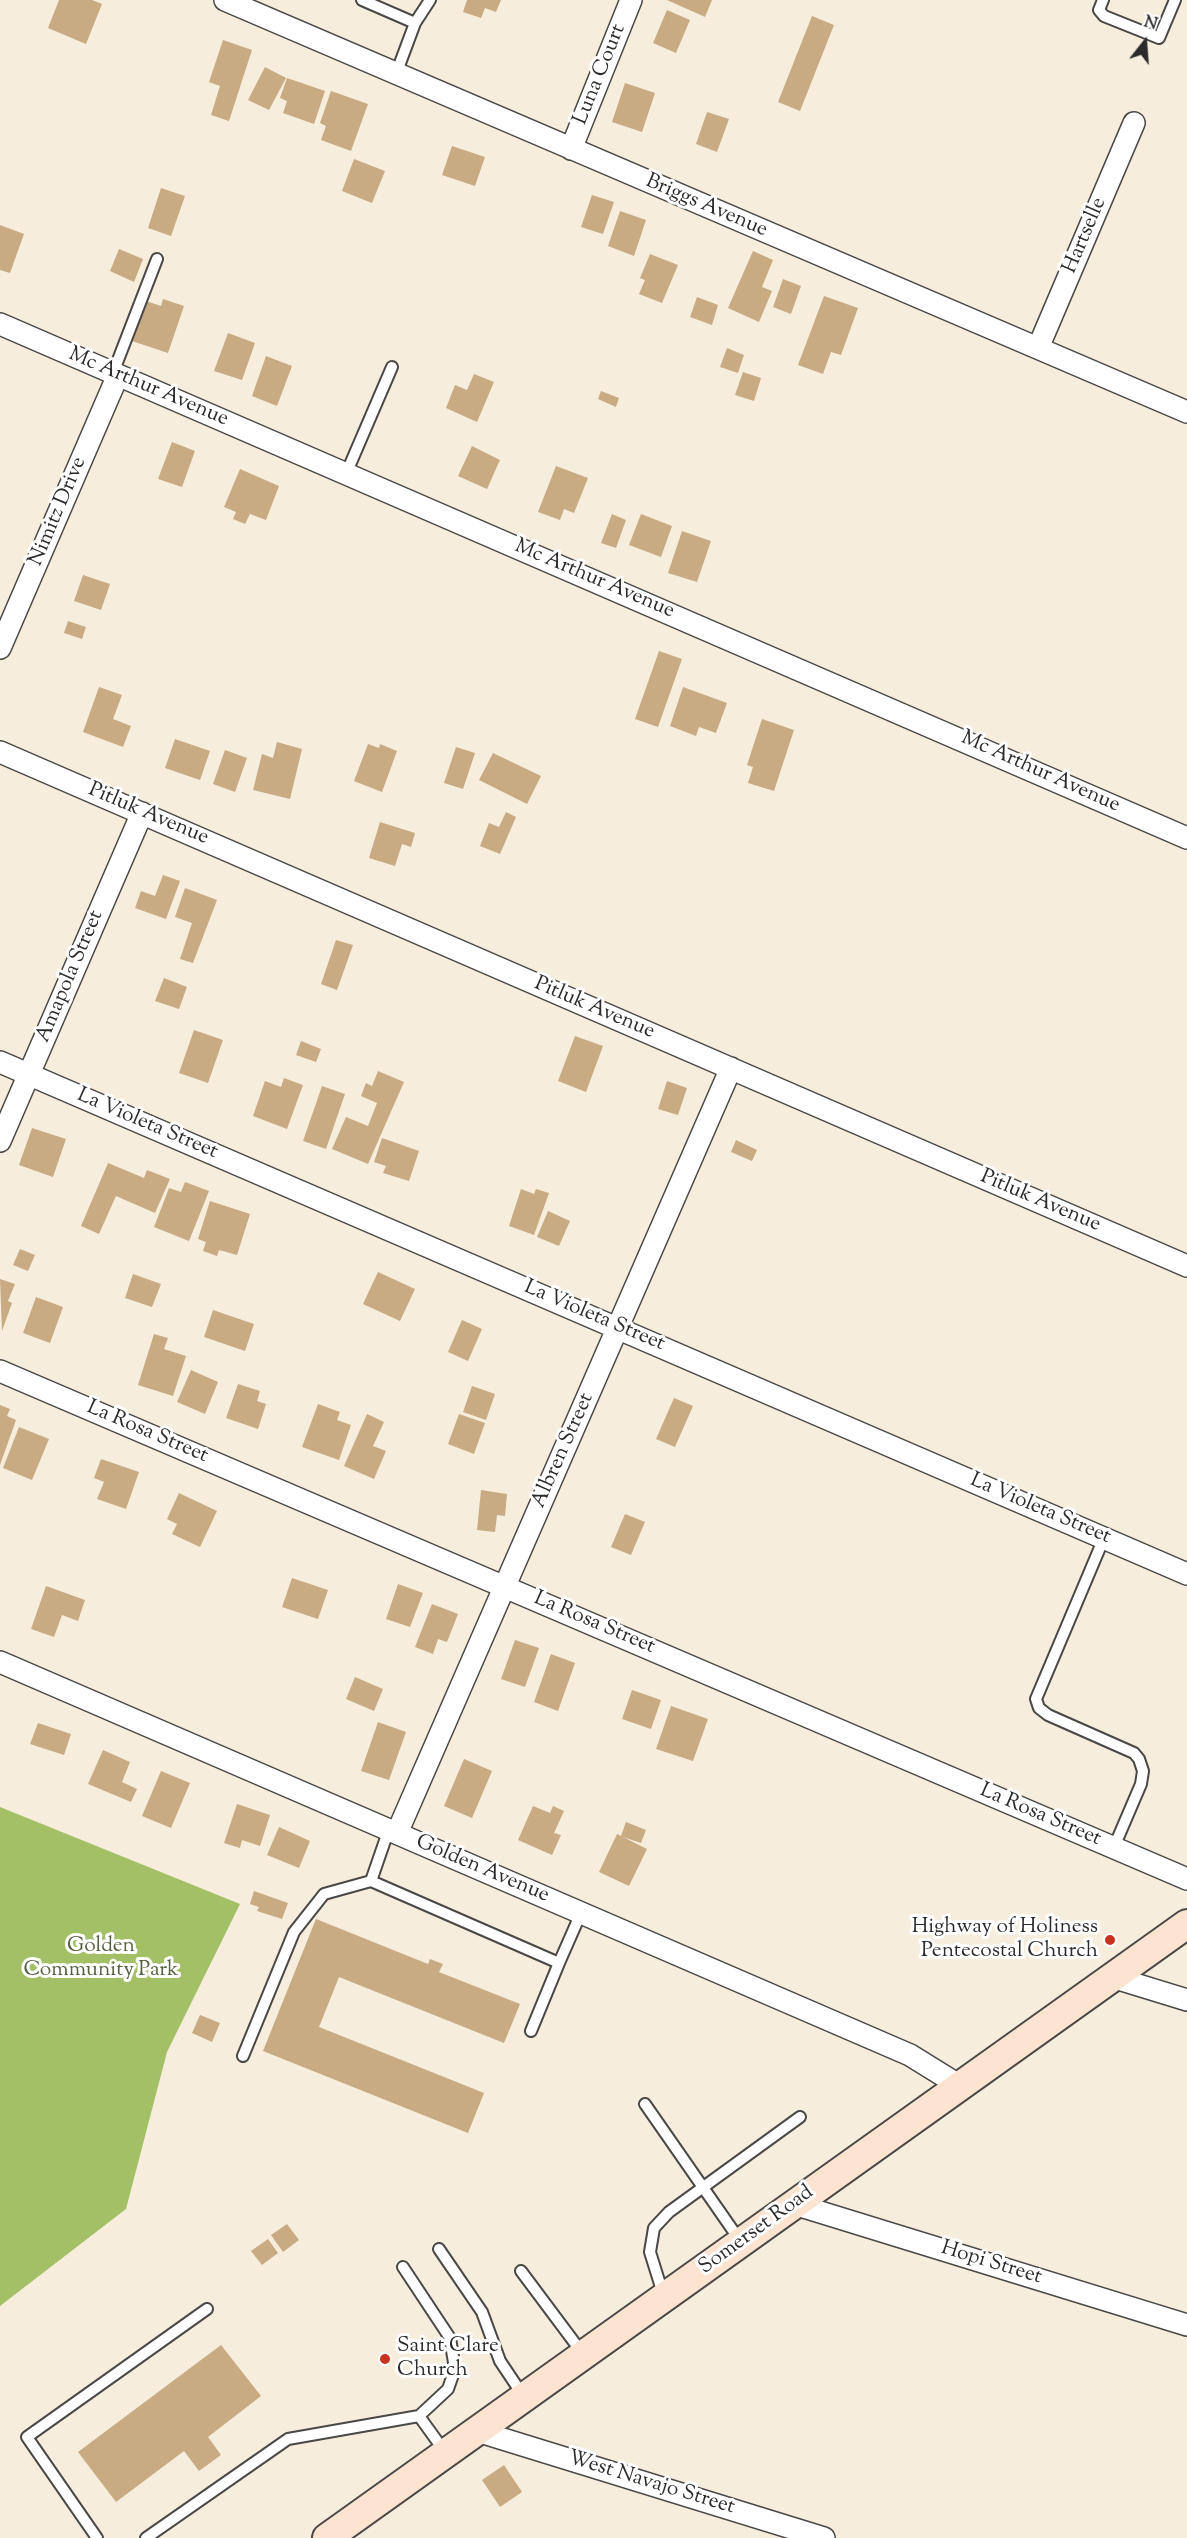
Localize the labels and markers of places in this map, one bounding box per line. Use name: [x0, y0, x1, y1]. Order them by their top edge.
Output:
place label: Highway of Holiness Pentecostal Church: [912, 1915, 1098, 1965]
marker: Highway of Holiness Pentecostal Church: [1103, 1933, 1117, 1947]
place label: Saint Clare Church: [397, 2334, 499, 2384]
marker: Saint Clare Church: [378, 2352, 392, 2366]

